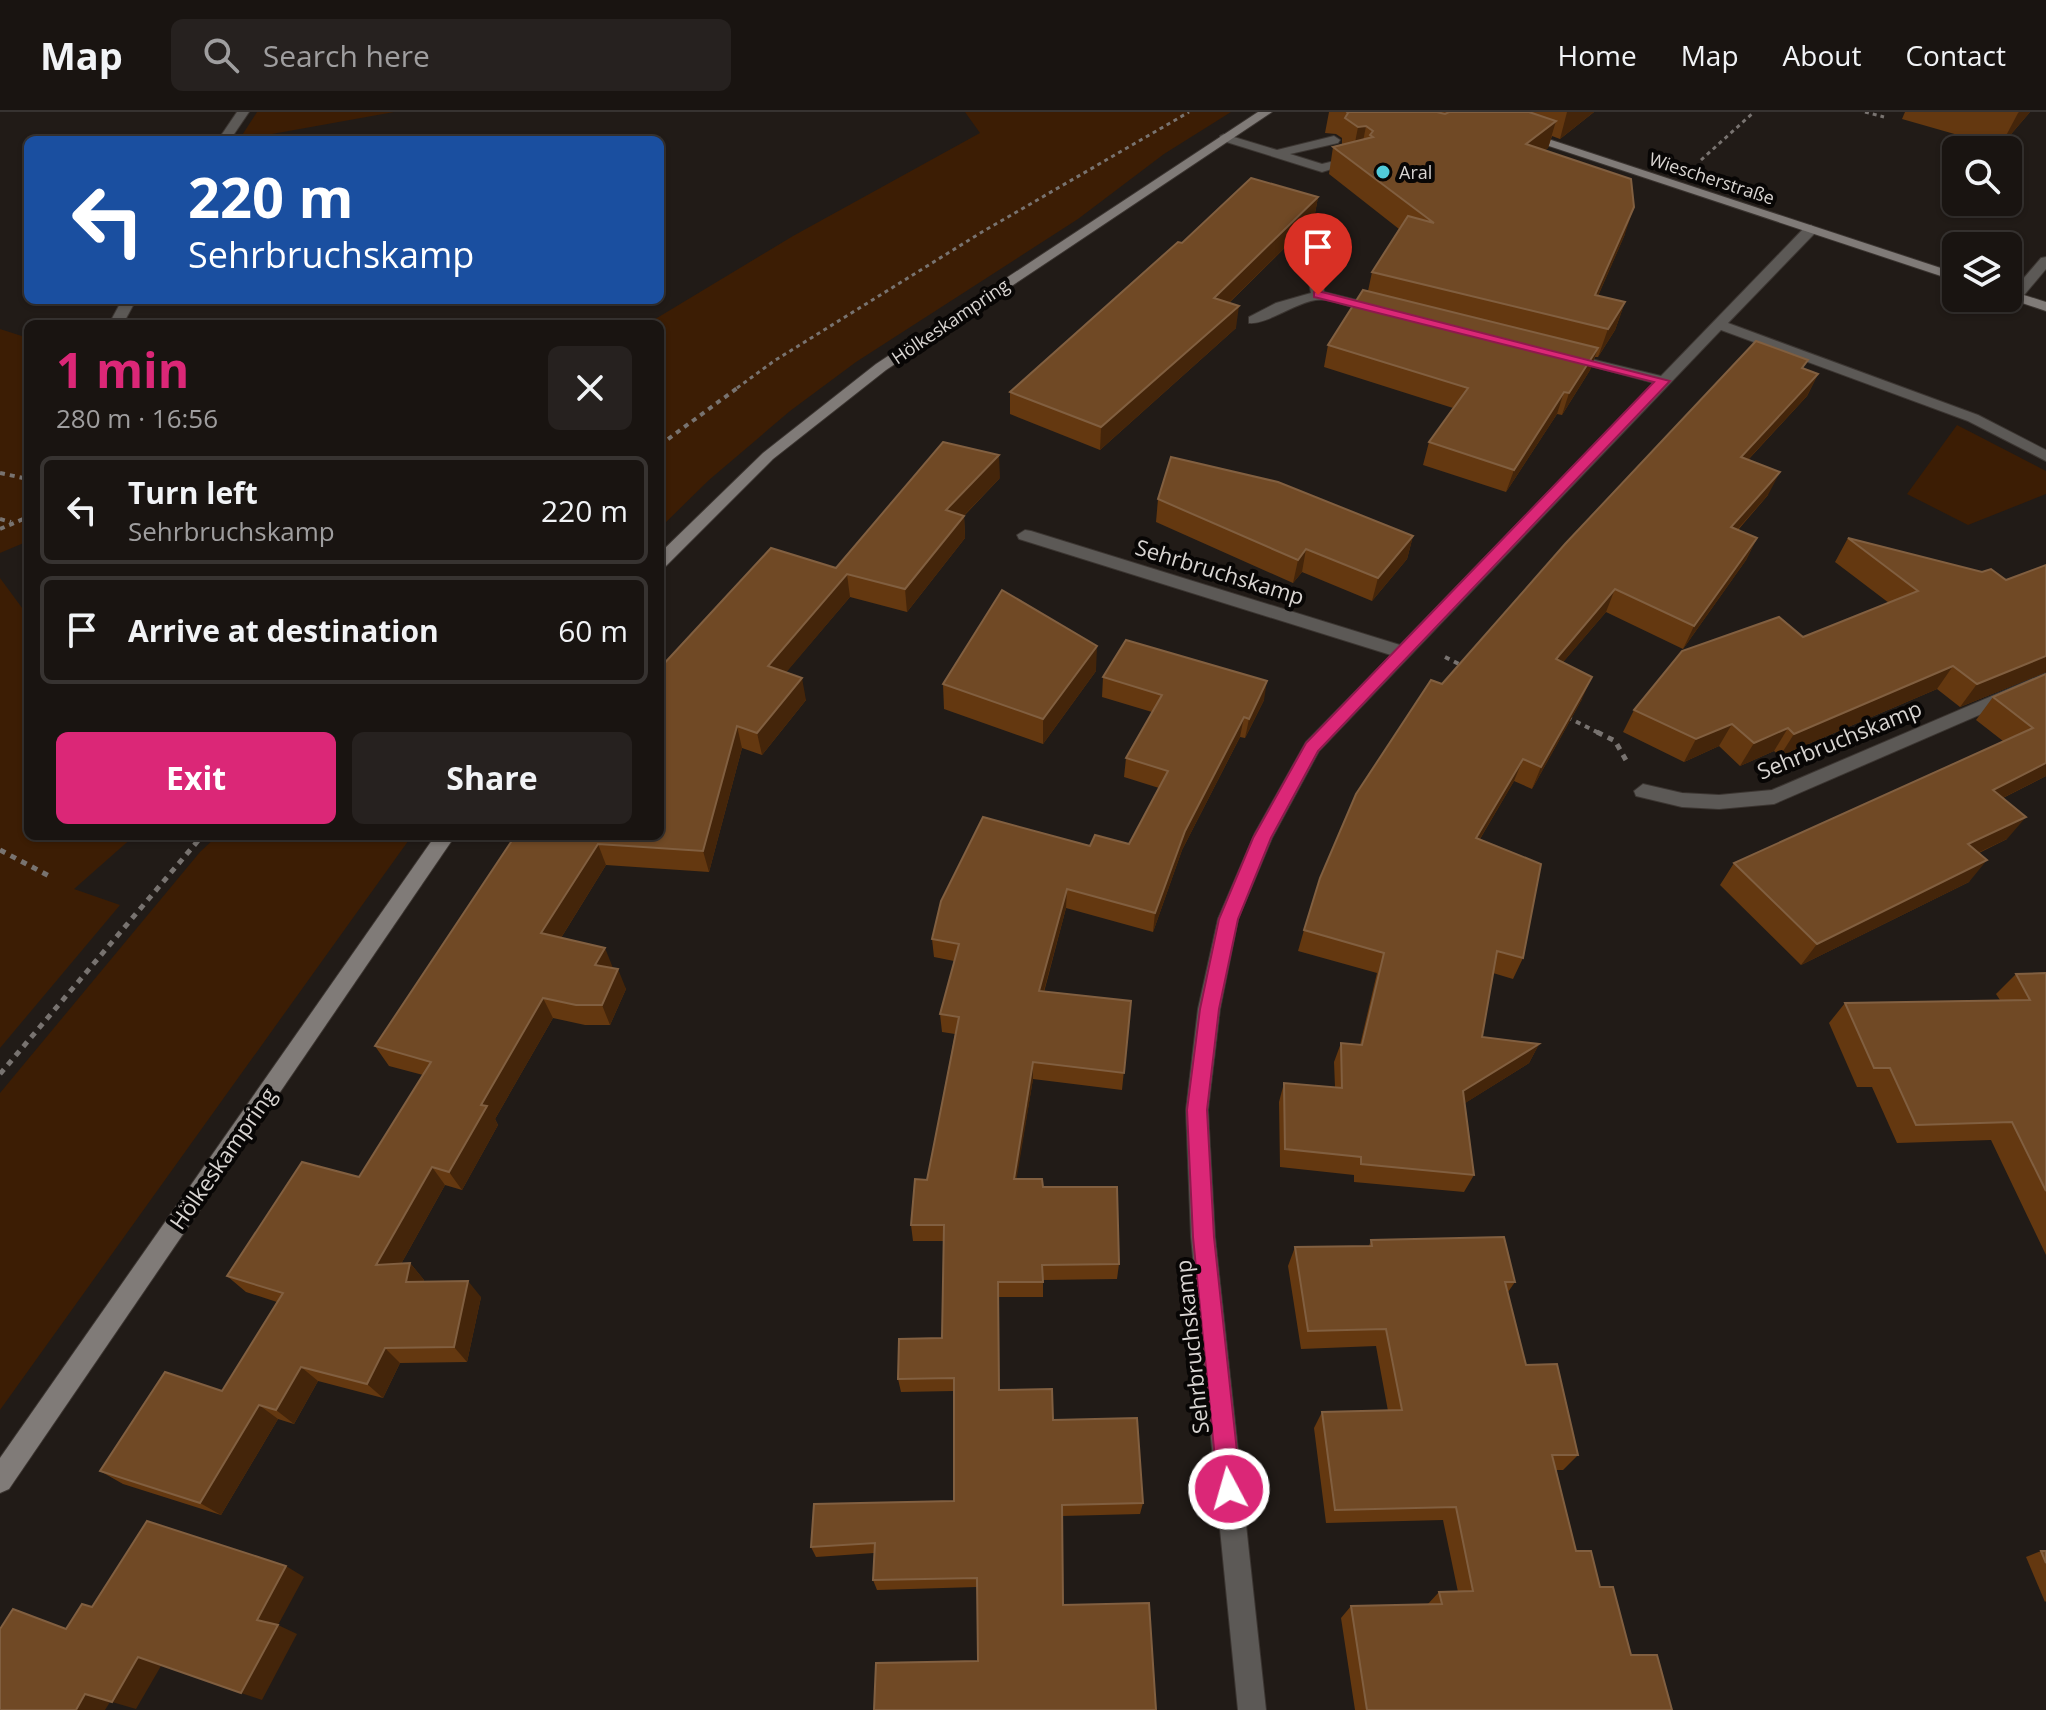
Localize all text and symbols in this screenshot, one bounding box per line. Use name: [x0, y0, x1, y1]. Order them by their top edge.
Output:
search box: [171, 19, 731, 91]
text: Map: [40, 29, 123, 81]
icon: search: [199, 33, 243, 77]
text: Search here: [263, 35, 430, 76]
text: Home: [1558, 36, 1637, 74]
text: Map: [1681, 36, 1739, 74]
text: About: [1783, 36, 1861, 74]
text: Contact: [1905, 36, 2006, 74]
map controls: [1942, 136, 2022, 312]
button: search: [1942, 136, 2022, 216]
street label: Wiescherstraße: [1646, 146, 1778, 210]
text: 220 m: [188, 158, 354, 234]
place label: Aral: [1399, 160, 1432, 184]
marker: Aral: [1374, 163, 1392, 181]
icon: left: [56, 168, 160, 272]
pin: [1284, 213, 1352, 295]
icon: arrive: [1296, 225, 1340, 269]
text: Sehrbruchskamp: [188, 230, 474, 279]
button: layers: [1942, 232, 2022, 312]
street label: Hölkeskampring: [887, 273, 1014, 369]
text: 1 min: [56, 337, 189, 402]
button: close: [548, 346, 632, 430]
text: 280 m · 16:56: [56, 400, 218, 436]
text: Turn left: [128, 472, 258, 513]
icon: left: [60, 488, 104, 532]
text: 220 m: [541, 490, 628, 531]
text: Sehrbruchskamp: [128, 513, 335, 549]
street label: Sehrbruchskamp: [1132, 531, 1308, 611]
icon: arrive: [60, 608, 104, 652]
text: Arrive at destination: [128, 610, 439, 651]
text: 60 m: [558, 610, 628, 651]
street label: Sehrbruchskamp: [1752, 692, 1926, 786]
button: Exit: [56, 732, 336, 824]
button: Share: [352, 732, 632, 824]
street label: Hölkeskampring: [162, 1081, 282, 1235]
street label: Sehrbruchskamp: [1167, 1258, 1215, 1436]
position arrow: [1187, 1447, 1271, 1531]

